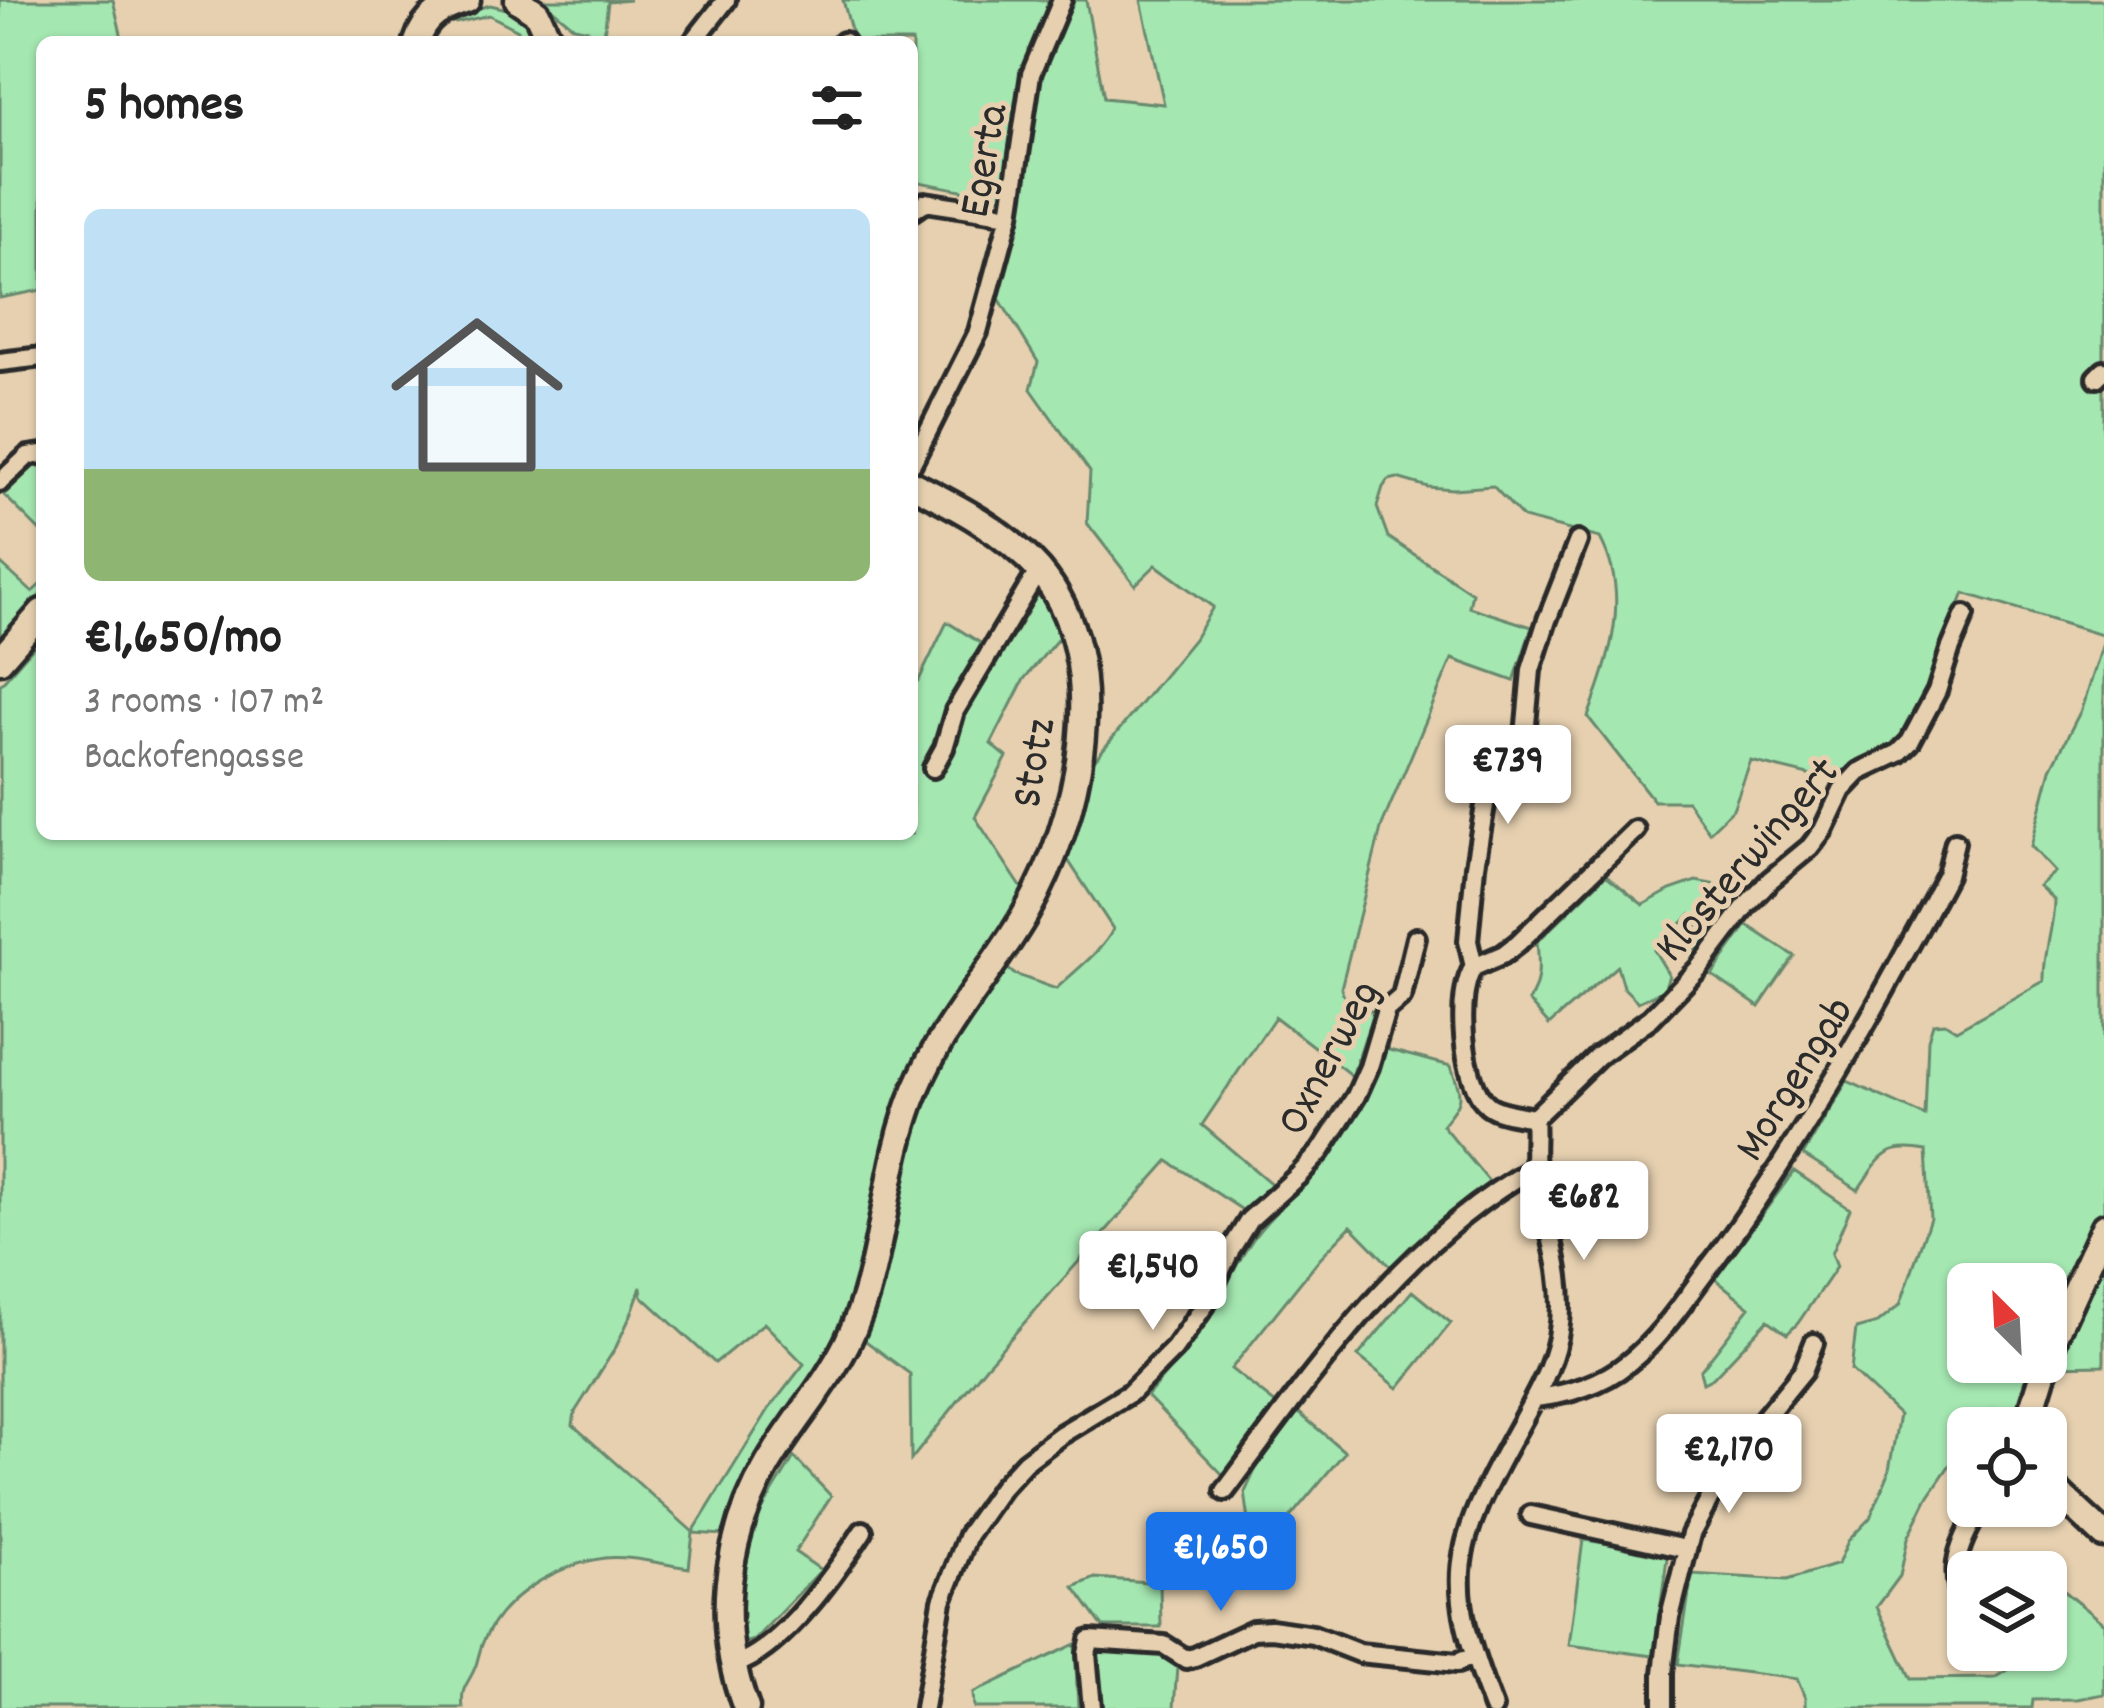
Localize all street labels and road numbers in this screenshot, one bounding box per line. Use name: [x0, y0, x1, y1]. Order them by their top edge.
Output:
street label: Egerta: [945, 98, 1028, 223]
street label: Stotz: [998, 713, 1076, 813]
street label: Klosterwingert: [1642, 745, 1857, 979]
street label: Oxnerweg: [1263, 970, 1399, 1149]
street label: Morgengab: [1721, 986, 1873, 1176]

